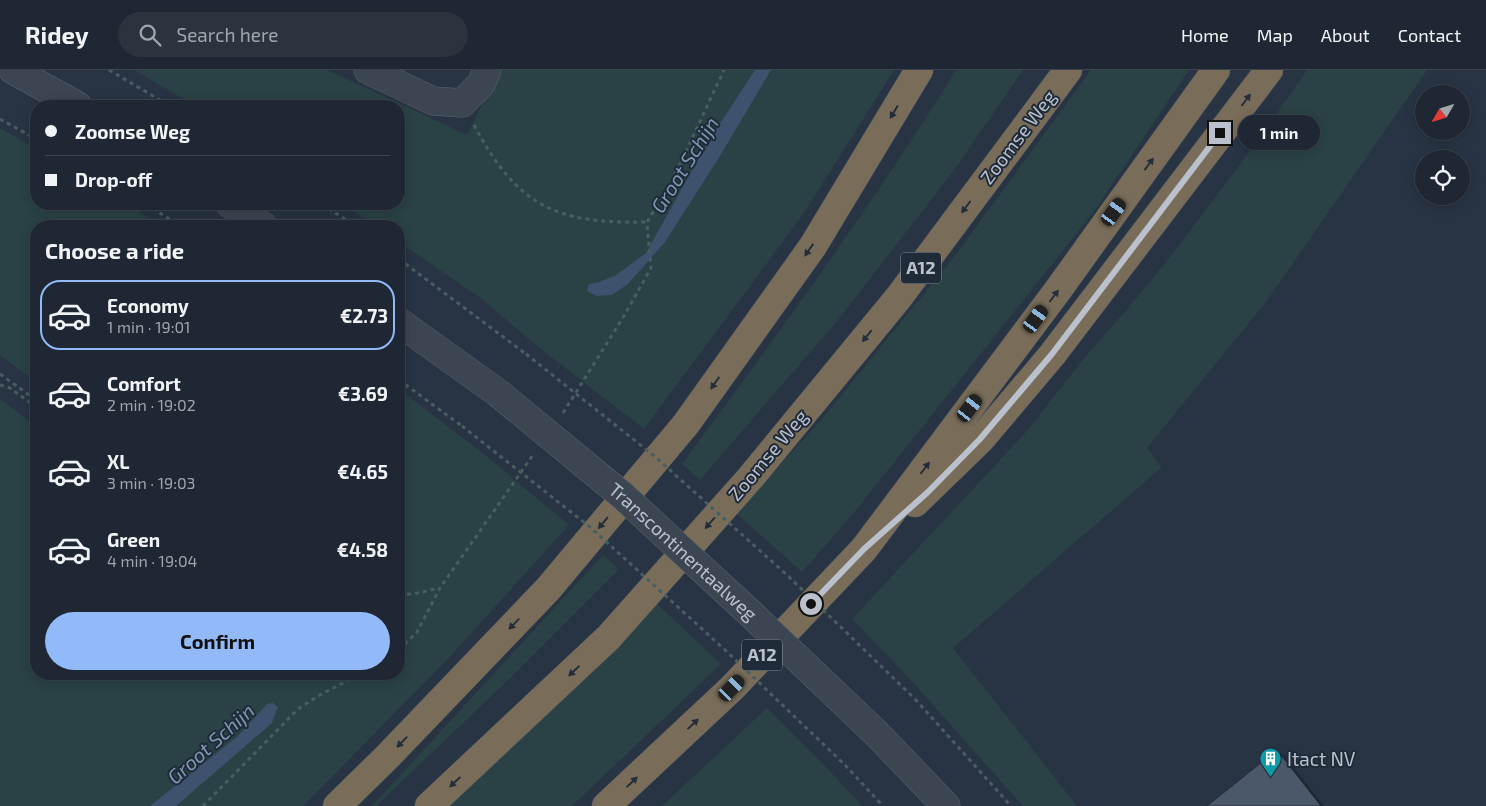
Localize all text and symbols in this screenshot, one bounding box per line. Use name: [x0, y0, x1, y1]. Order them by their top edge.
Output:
search box: [118, 12, 468, 57]
text: Ridey: [25, 20, 88, 49]
icon: search: [136, 21, 164, 49]
text: Search here: [176, 23, 279, 46]
text: Home: [1181, 24, 1229, 46]
text: Map: [1257, 24, 1293, 46]
text: About: [1321, 24, 1370, 46]
text: Contact: [1398, 24, 1461, 46]
street label: Zoomse Weg: [975, 85, 1061, 188]
north arrow: [1415, 85, 1470, 140]
map controls: [1415, 85, 1470, 205]
one-way arrow: [1241, 93, 1251, 107]
one-way arrow: [889, 105, 898, 118]
water label: Groot Schijn: [645, 112, 723, 217]
callout: 1 min: [1238, 116, 1320, 150]
text: Zoomse Weg: [75, 120, 190, 143]
route end: [1209, 122, 1231, 144]
text: 1 min: [1260, 123, 1298, 142]
button: locate: [1415, 150, 1470, 205]
one-way arrow: [1143, 158, 1154, 171]
text: Drop-off: [75, 168, 152, 191]
car: [1099, 195, 1128, 229]
one-way arrow: [961, 200, 971, 214]
text: Choose a ride: [45, 237, 184, 263]
one-way arrow: [804, 244, 814, 257]
road number: A12: [901, 252, 941, 284]
one-way arrow: [1048, 290, 1059, 303]
icon: car: [47, 293, 92, 338]
text: Economy: [107, 294, 189, 317]
car: [1021, 302, 1050, 336]
text: €2.73: [340, 304, 388, 327]
text: 1 min · 19:01: [107, 317, 190, 336]
one-way arrow: [861, 330, 872, 343]
icon: car: [47, 371, 92, 416]
text: Comfort: [107, 372, 181, 395]
one-way arrow: [710, 376, 720, 390]
text: €3.69: [338, 382, 388, 405]
car: [954, 392, 985, 424]
text: 2 min · 19:02: [107, 395, 196, 414]
street label: Zoomse Weg: [723, 404, 812, 505]
icon: car: [47, 449, 92, 494]
text: XL: [107, 450, 129, 473]
text: €4.65: [337, 460, 388, 483]
one-way arrow: [919, 462, 930, 475]
text: 3 min · 19:03: [107, 473, 196, 492]
street label: Transcontinentaalweg: [605, 477, 763, 625]
one-way arrow: [597, 517, 608, 530]
one-way arrow: [705, 517, 716, 530]
icon: car: [47, 527, 92, 572]
text: Green: [107, 528, 160, 551]
text: €4.58: [337, 538, 388, 561]
text: 4 min · 19:04: [107, 551, 197, 570]
route start: [800, 593, 822, 615]
button: Confirm: [45, 612, 390, 670]
one-way arrow: [508, 618, 520, 630]
road number: A12: [742, 640, 782, 670]
one-way arrow: [568, 665, 580, 677]
car: [716, 672, 747, 704]
water label: Groot Schijn: [162, 698, 259, 788]
one-way arrow: [686, 718, 698, 730]
one-way arrow: [396, 735, 408, 747]
building icon: Itact NV: [1259, 747, 1283, 778]
place label: Itact NV: [1287, 747, 1356, 770]
one-way arrow: [450, 776, 462, 788]
one-way arrow: [625, 776, 637, 788]

